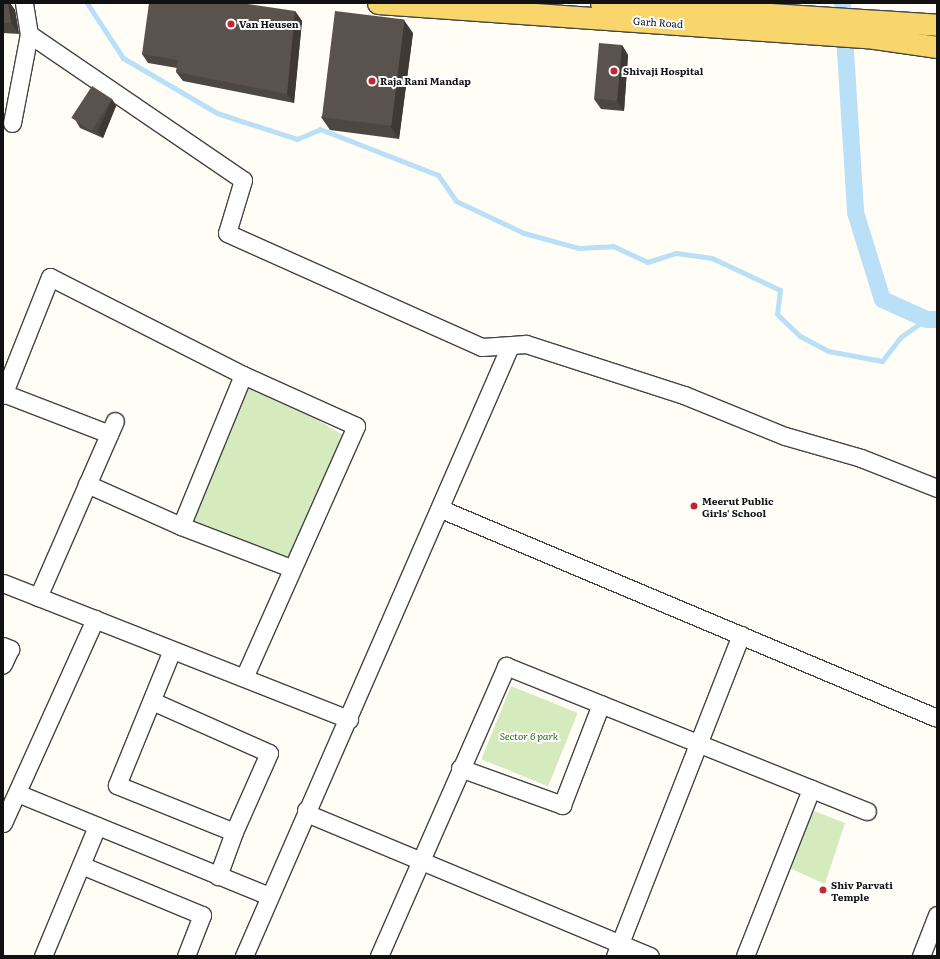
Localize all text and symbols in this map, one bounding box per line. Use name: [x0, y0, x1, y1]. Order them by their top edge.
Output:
street label: Garh Road: [633, 14, 683, 30]
place label: Van Heusen: [239, 18, 299, 30]
marker: Van Heusen: [226, 19, 236, 29]
marker: Shivaji Hospital: [608, 65, 620, 77]
place label: Shivaji Hospital: [623, 65, 703, 77]
place label: Raja Rani Mandap: [380, 75, 471, 87]
marker: Raja Rani Mandap: [367, 76, 377, 86]
place label: Meerut Public Girls' School: [702, 494, 774, 518]
marker: Meerut Public Girls' School: [689, 501, 699, 511]
park label: Sector 6 park: [500, 730, 558, 742]
place label: Shiv Parvati Temple: [831, 878, 893, 902]
marker: Shiv Parvati Temple: [818, 885, 828, 895]

